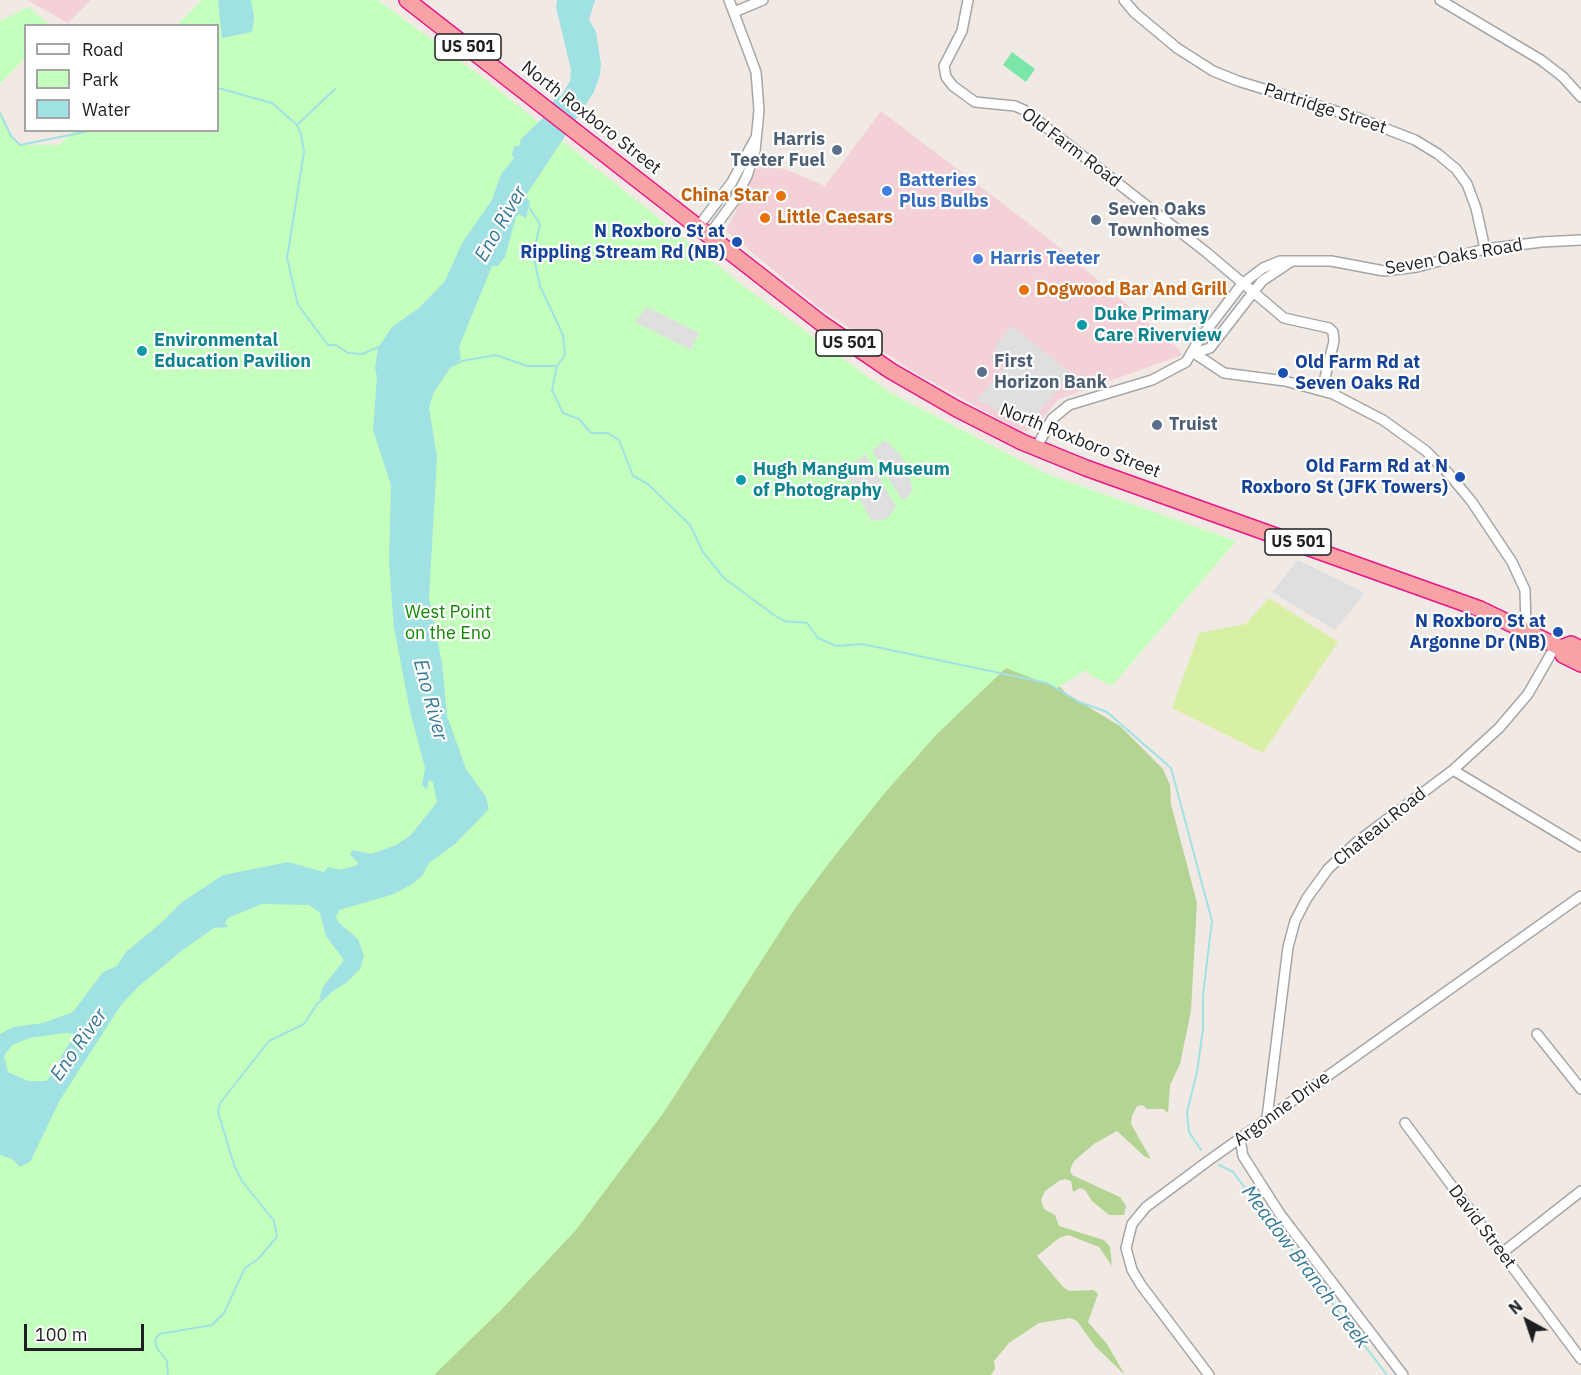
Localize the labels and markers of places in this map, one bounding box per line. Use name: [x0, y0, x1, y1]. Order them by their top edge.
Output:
place label: Harris Teeter Fuel: [731, 129, 825, 172]
marker: Harris Teeter Fuel: [830, 143, 844, 157]
place label: Batteries Plus Bulbs: [899, 170, 989, 213]
marker: Batteries Plus Bulbs: [880, 184, 894, 198]
place label: China Star: [681, 185, 769, 207]
marker: China Star: [774, 189, 788, 203]
place label: Seven Oaks Townhomes: [1108, 199, 1209, 242]
place label: Little Caesars: [777, 207, 893, 229]
marker: Little Caesars: [758, 211, 772, 225]
marker: Seven Oaks Townhomes: [1089, 213, 1103, 227]
place label: N Roxboro St at Rippling Stream Rd (NB): [520, 221, 725, 264]
marker: N Roxboro St at Rippling Stream Rd (NB): [730, 235, 744, 249]
place label: Harris Teeter: [990, 248, 1100, 270]
marker: Harris Teeter: [971, 252, 985, 266]
place label: Dogwood Bar And Grill: [1036, 279, 1227, 301]
marker: Dogwood Bar And Grill: [1017, 283, 1031, 297]
place label: Duke Primary Care Riverview: [1094, 304, 1222, 346]
marker: Duke Primary Care Riverview: [1075, 318, 1089, 332]
place label: Environmental Education Pavilion: [154, 330, 311, 372]
marker: Environmental Education Pavilion: [135, 344, 149, 358]
place label: First Horizon Bank: [994, 351, 1107, 394]
place label: Old Farm Rd at Seven Oaks Rd: [1295, 352, 1420, 394]
marker: First Horizon Bank: [975, 365, 989, 379]
marker: Old Farm Rd at Seven Oaks Rd: [1276, 366, 1290, 380]
place label: Truist: [1169, 414, 1218, 436]
marker: Truist: [1150, 418, 1164, 432]
place label: Old Farm Rd at N Roxboro St (JFK Towers): [1241, 456, 1448, 498]
place label: Hugh Mangum Museum of Photography: [753, 459, 950, 502]
marker: Old Farm Rd at N Roxboro St (JFK Towers): [1453, 470, 1467, 484]
marker: Hugh Mangum Museum of Photography: [734, 473, 748, 487]
place label: N Roxboro St at Argonne Dr (NB): [1410, 611, 1546, 654]
marker: N Roxboro St at Argonne Dr (NB): [1551, 625, 1565, 639]

